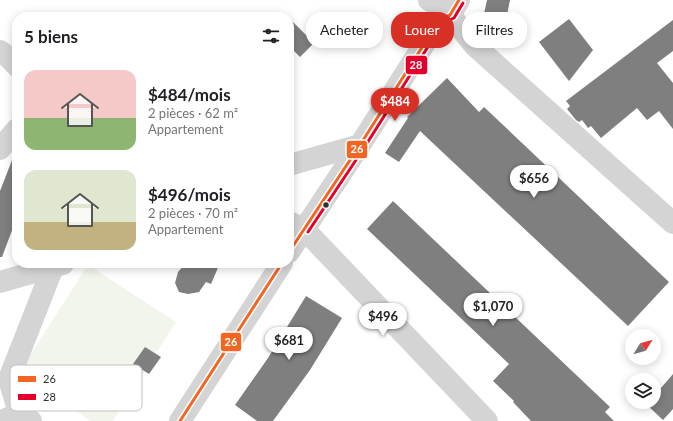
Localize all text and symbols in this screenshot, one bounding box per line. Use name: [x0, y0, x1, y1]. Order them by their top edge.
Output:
chip: Acheter: [306, 12, 383, 48]
chip: Louer: [391, 12, 454, 48]
chip: Filtres: [462, 12, 527, 48]
icon: filters: [260, 25, 282, 47]
text: 5 biens: [24, 26, 78, 47]
line badge: 28: [405, 55, 428, 75]
text: 28: [410, 58, 422, 71]
text: $484/mois: [148, 84, 231, 105]
icon: home: [56, 86, 104, 134]
pin: $484: [371, 88, 419, 122]
text: $484: [380, 93, 410, 109]
text: 2 pièces · 62 m²: [148, 105, 238, 121]
text: Appartement: [148, 121, 223, 137]
line badge: 26: [346, 140, 368, 159]
text: 26: [351, 142, 364, 155]
pin: $656: [510, 165, 558, 199]
text: $656: [519, 170, 549, 186]
text: $496/mois: [148, 184, 231, 205]
icon: home: [56, 186, 104, 234]
unlabelled marker: [321, 200, 331, 210]
text: 2 pièces · 70 m²: [148, 205, 238, 221]
text: Appartement: [148, 221, 223, 237]
pin: $1,070: [460, 293, 526, 327]
text: $1,070: [473, 298, 513, 314]
pin: $496: [359, 303, 407, 337]
text: $496: [368, 308, 398, 324]
pin: $681: [265, 327, 313, 361]
north arrow: [625, 329, 661, 365]
map controls: [625, 329, 661, 409]
line badge: 26: [220, 332, 242, 352]
text: $681: [274, 332, 304, 348]
text: 26: [225, 335, 238, 348]
legend: [10, 365, 142, 411]
text: 26: [43, 372, 56, 385]
button: layers: [625, 373, 661, 409]
text: 28: [43, 390, 56, 403]

